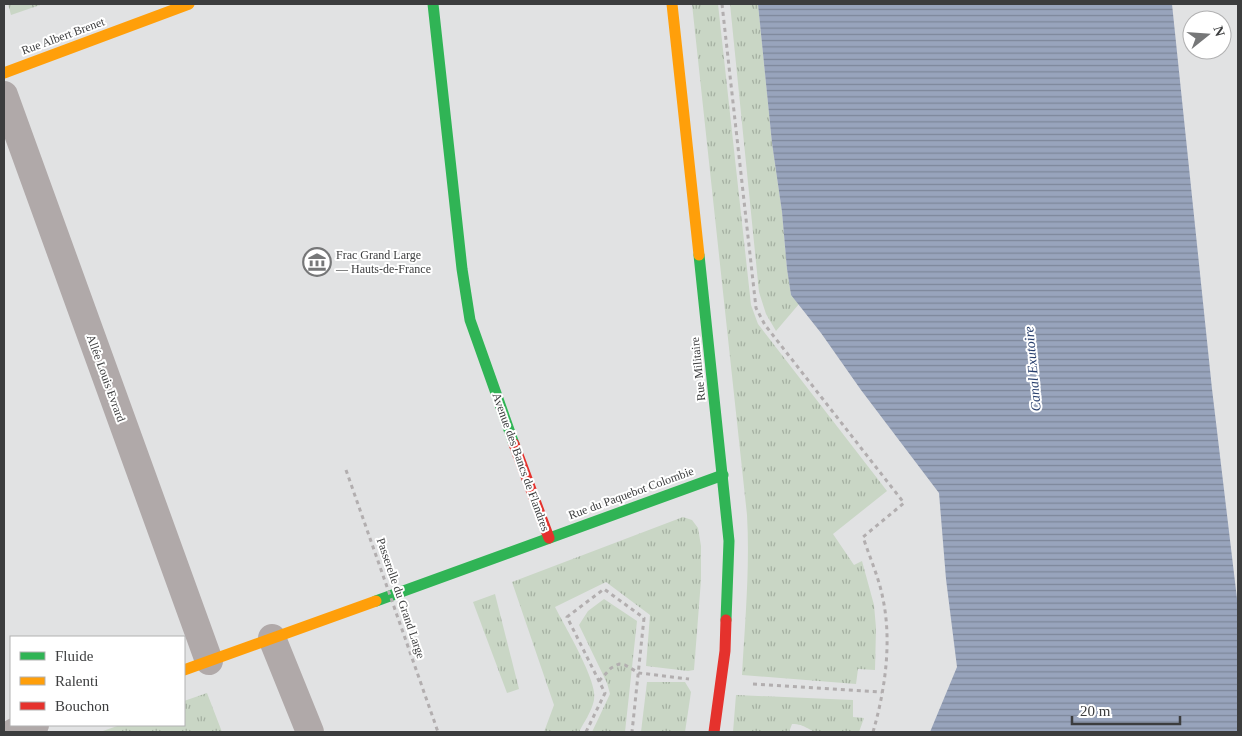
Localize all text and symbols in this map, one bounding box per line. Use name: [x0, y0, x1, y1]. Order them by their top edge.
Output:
north arrow: [1182, 10, 1232, 60]
street label: Rue Albert Brenet: [20, 14, 107, 58]
text: N: [1210, 24, 1228, 38]
museum icon: Frac Grand Large — Hauts-de-France: [302, 247, 332, 277]
place label: Frac Grand Large — Hauts-de-France: [335, 248, 431, 276]
water label: Canal Exutoire: [1021, 326, 1044, 412]
street label: Allée Louis Evrard: [84, 332, 128, 424]
street label: Rue Militaire: [688, 336, 708, 402]
street label: Avenue des Bancs de Flandres: [489, 391, 553, 533]
street label: Rue du Paquebot Colombie: [566, 464, 696, 522]
street label: Passerelle du Grand Large: [374, 536, 428, 660]
legend: [10, 636, 185, 726]
text: Fluide: [55, 648, 94, 664]
text: Ralenti: [55, 673, 98, 689]
scale bar: [1072, 694, 1180, 726]
text: Bouchon: [55, 698, 110, 714]
text: 20 m: [1080, 703, 1111, 719]

